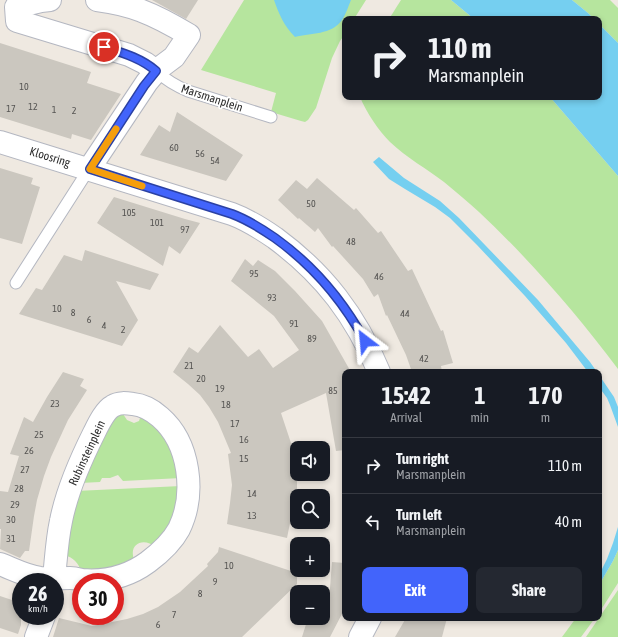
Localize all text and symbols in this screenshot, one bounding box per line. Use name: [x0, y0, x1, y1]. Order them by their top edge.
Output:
pin: [87, 30, 121, 64]
icon: right: [362, 32, 414, 84]
text: 110 m: [428, 32, 491, 64]
icon: arrive: [93, 36, 115, 58]
text: Marsmanplein: [428, 65, 524, 86]
house number: 10: [19, 81, 29, 92]
street label: Marsmanplein: [179, 81, 245, 115]
house number: 12: [28, 101, 38, 112]
house number: 17: [6, 103, 16, 114]
house number: 1: [52, 104, 57, 115]
house number: 2: [72, 105, 77, 116]
house number: 60: [169, 142, 179, 153]
street label: Kloosring: [28, 144, 73, 170]
house number: 56: [195, 148, 205, 159]
house number: 54: [210, 155, 220, 166]
house number: 50: [306, 198, 316, 209]
house number: 105: [122, 207, 136, 218]
house number: 101: [150, 217, 164, 228]
house number: 97: [180, 224, 190, 235]
house number: 48: [346, 236, 356, 247]
house number: 95: [249, 268, 259, 279]
house number: 46: [374, 271, 384, 282]
house number: 93: [267, 292, 277, 303]
house number: 10: [52, 303, 62, 314]
house number: 8: [71, 307, 76, 318]
house number: 44: [400, 308, 410, 319]
house number: 6: [87, 314, 92, 325]
house number: 91: [289, 318, 299, 329]
house number: 4: [102, 320, 107, 331]
position arrow: [344, 320, 386, 362]
house number: 2: [121, 324, 126, 335]
house number: 89: [307, 333, 317, 344]
house number: 42: [419, 353, 429, 364]
house number: 21: [184, 360, 194, 371]
house number: 20: [196, 373, 206, 384]
text: 15:42: [382, 382, 431, 409]
text: 1: [474, 382, 485, 409]
text: 170: [529, 382, 562, 409]
house number: 19: [215, 383, 225, 394]
house number: 85: [328, 385, 338, 396]
house number: 23: [50, 398, 60, 409]
house number: 18: [221, 399, 231, 410]
text: Arrival: [390, 410, 422, 425]
text: min: [470, 410, 489, 425]
text: m: [541, 410, 550, 425]
street label: Rubinsteinplein: [66, 418, 108, 488]
house number: 17: [230, 418, 240, 429]
house number: 25: [34, 429, 44, 440]
house number: 16: [239, 434, 249, 445]
map controls: [290, 441, 330, 625]
button: sound: [290, 441, 330, 481]
house number: 26: [24, 445, 34, 456]
text: Turn right: [396, 450, 449, 467]
house number: 15: [239, 453, 249, 464]
icon: right: [362, 455, 384, 477]
text: 110 m: [548, 457, 582, 474]
house number: 27: [20, 464, 30, 475]
text: Marsmanplein: [396, 467, 466, 482]
house number: 28: [14, 483, 24, 494]
house number: 14: [247, 488, 257, 499]
button: search: [290, 489, 330, 529]
house number: 29: [10, 499, 20, 510]
text: Turn left: [396, 506, 442, 523]
house number: 13: [247, 510, 257, 521]
icon: left: [362, 511, 384, 533]
text: 40 m: [555, 513, 582, 530]
house number: 30: [6, 514, 16, 525]
text: Marsmanplein: [396, 523, 466, 538]
house number: 31: [6, 533, 16, 544]
button: +: [290, 537, 330, 577]
house number: 10: [224, 560, 234, 571]
button: Exit: [362, 567, 468, 613]
button: Share: [476, 567, 582, 613]
speed limit sign: 30: [72, 573, 124, 625]
house number: 9: [213, 576, 218, 587]
text: 26: [29, 582, 47, 605]
button: −: [290, 585, 330, 625]
house number: 8: [198, 588, 203, 599]
text: km/h: [28, 603, 48, 614]
house number: 7: [172, 609, 177, 620]
house number: 6: [156, 619, 161, 630]

